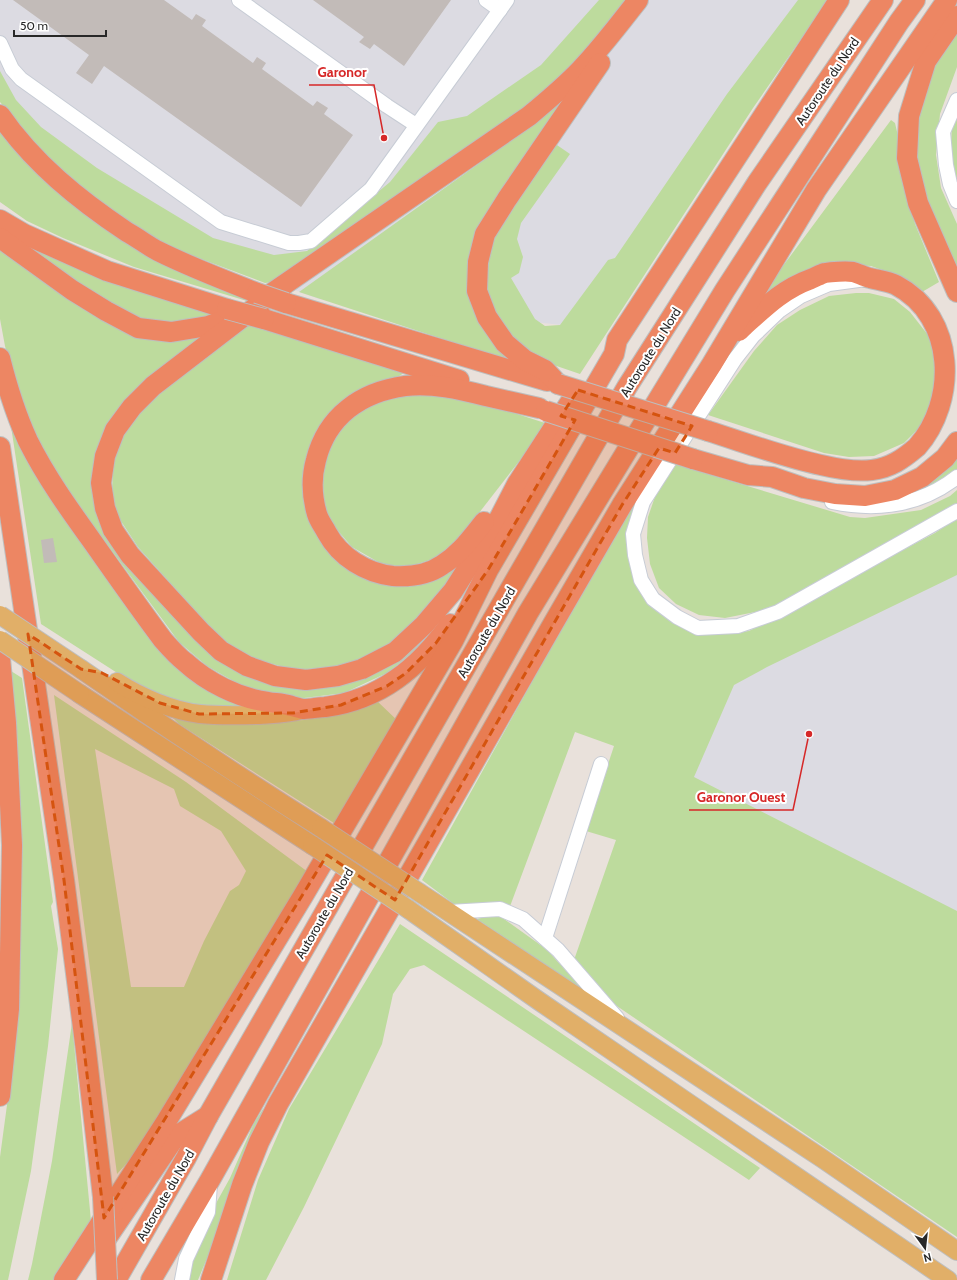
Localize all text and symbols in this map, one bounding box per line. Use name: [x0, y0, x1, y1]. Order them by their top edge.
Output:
scale bar: [14, 12, 106, 38]
text: 50 m: [20, 18, 48, 33]
street label: Autoroute du Nord: [792, 34, 862, 128]
callout: Garonor: [309, 59, 374, 85]
text: Garonor: [317, 63, 367, 81]
street label: Autoroute du Nord: [616, 304, 684, 400]
street label: Autoroute du Nord: [454, 584, 518, 680]
callout: Garonor Ouest: [689, 784, 793, 810]
text: Garonor Ouest: [697, 788, 785, 806]
street label: Autoroute du Nord: [292, 865, 356, 961]
street label: Autoroute du Nord: [133, 1147, 197, 1243]
north arrow: [905, 1228, 945, 1268]
text: N: [922, 1250, 933, 1265]

